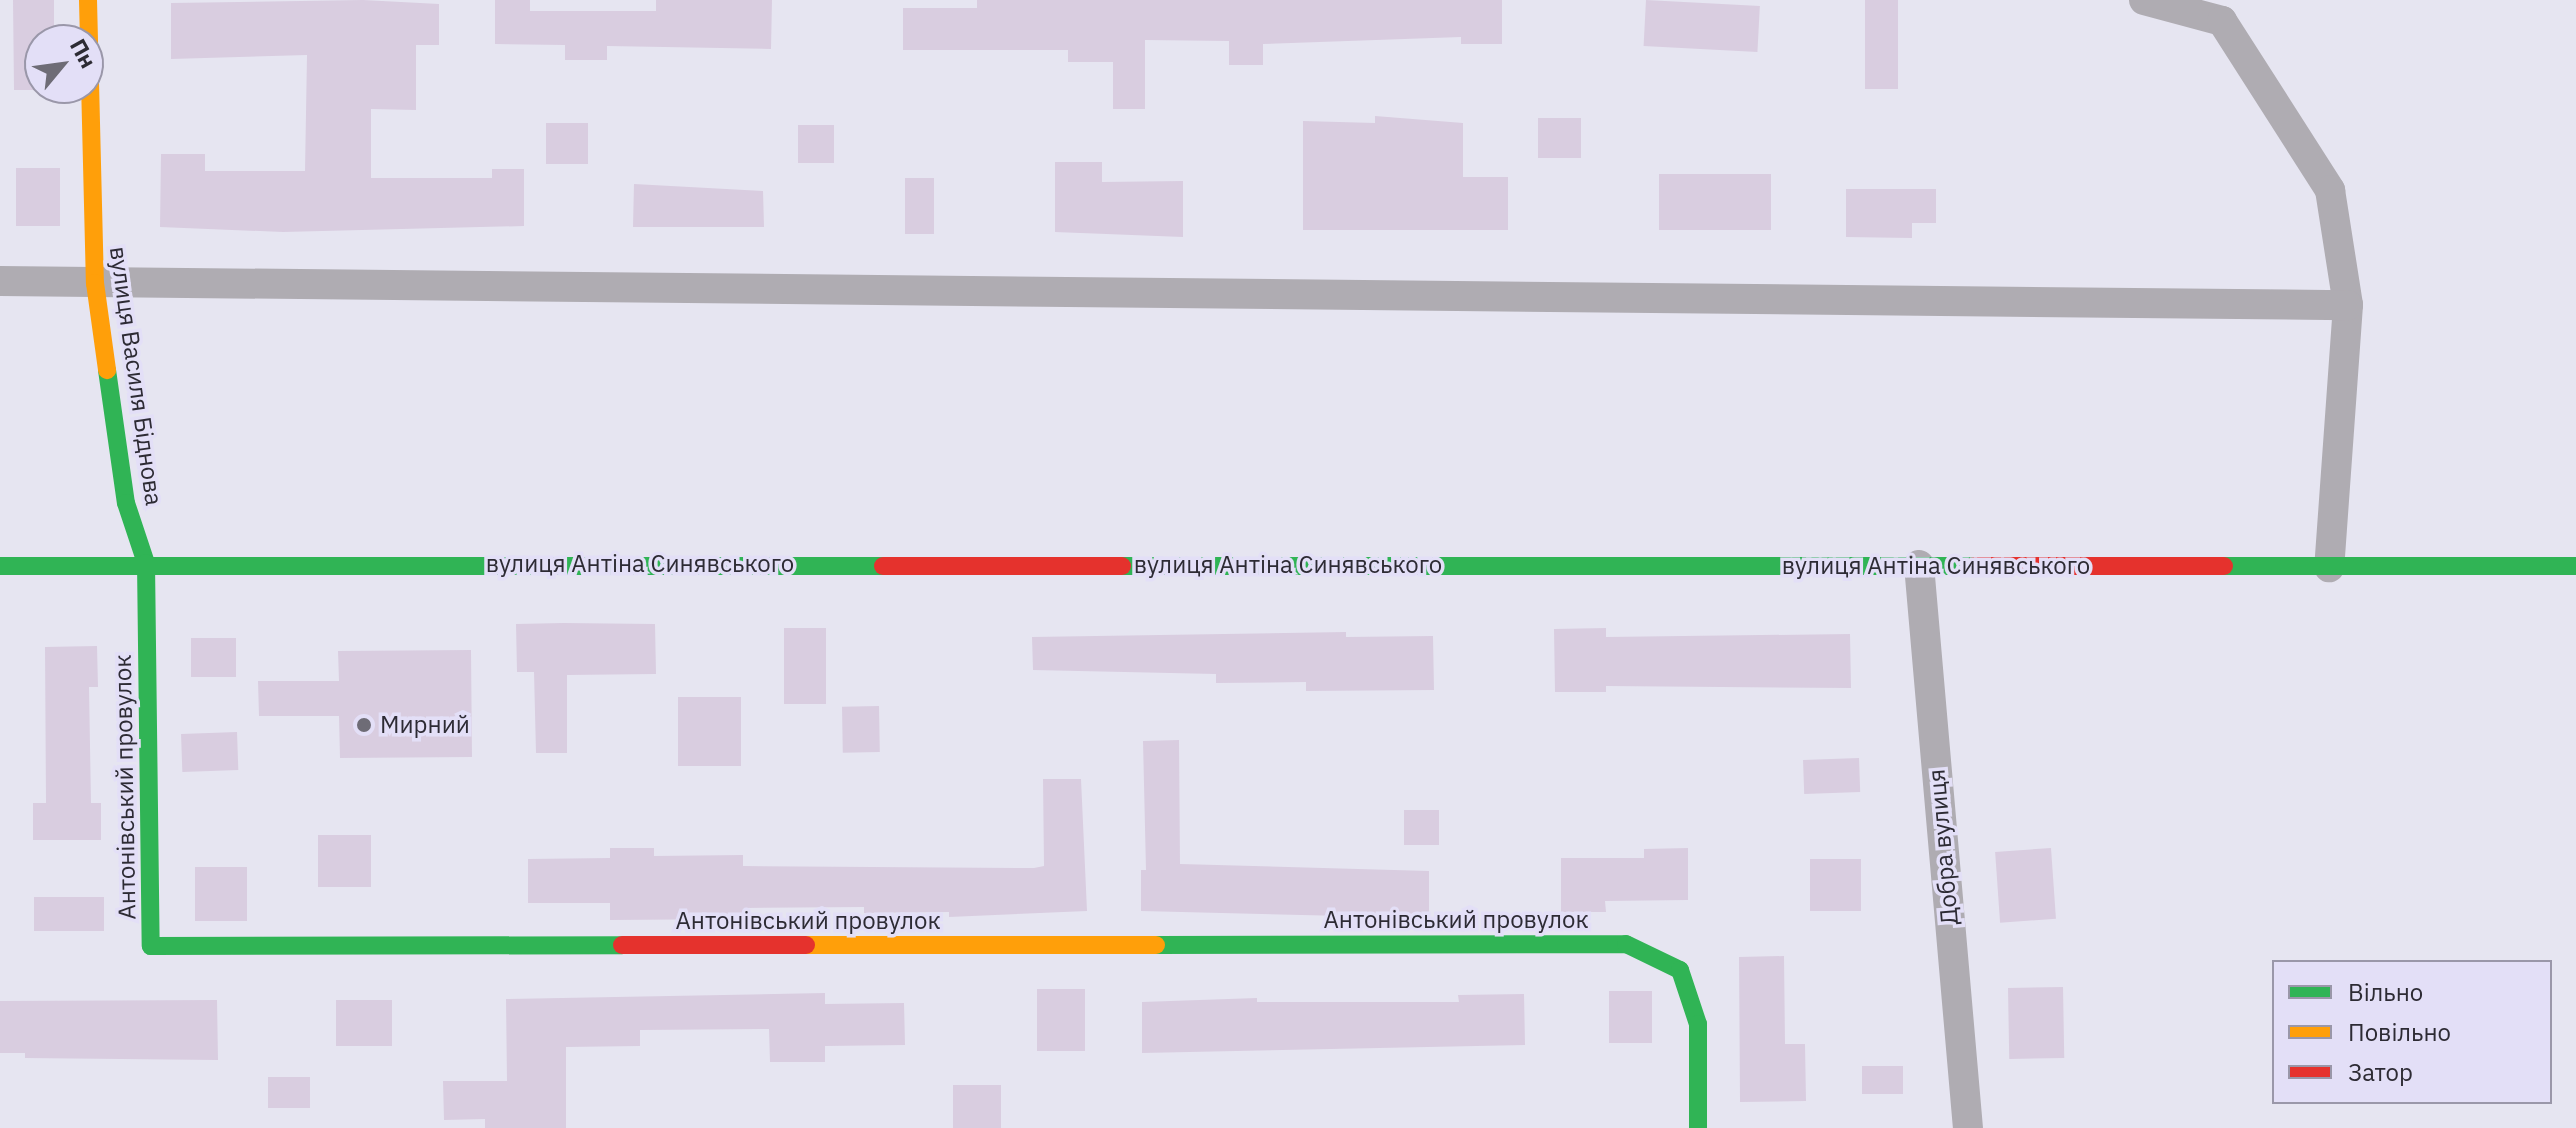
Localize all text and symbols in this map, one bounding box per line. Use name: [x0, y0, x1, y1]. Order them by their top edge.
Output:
north arrow: [24, 24, 104, 104]
text: Пн: [64, 33, 103, 73]
street label: вулиця Василя Біднова: [104, 245, 168, 507]
street label: вулиця Антіна Синявського: [486, 550, 794, 578]
street label: вулиця Антіна Синявського: [1134, 551, 1442, 579]
street label: вулиця Антіна Синявського: [1782, 552, 2090, 580]
street label: Антонівський провулок: [108, 654, 142, 920]
place label: Мирний: [380, 711, 470, 739]
marker: Мирний: [355, 716, 373, 734]
street label: Добра вулиця: [1922, 768, 1964, 926]
street label: Антонівський провулок: [1323, 906, 1589, 934]
street label: Антонівський провулок: [675, 907, 941, 935]
legend: [2272, 960, 2552, 1104]
text: Вільно: [2348, 976, 2423, 1008]
text: Повільно: [2348, 1016, 2451, 1048]
text: Затор: [2348, 1056, 2413, 1088]

